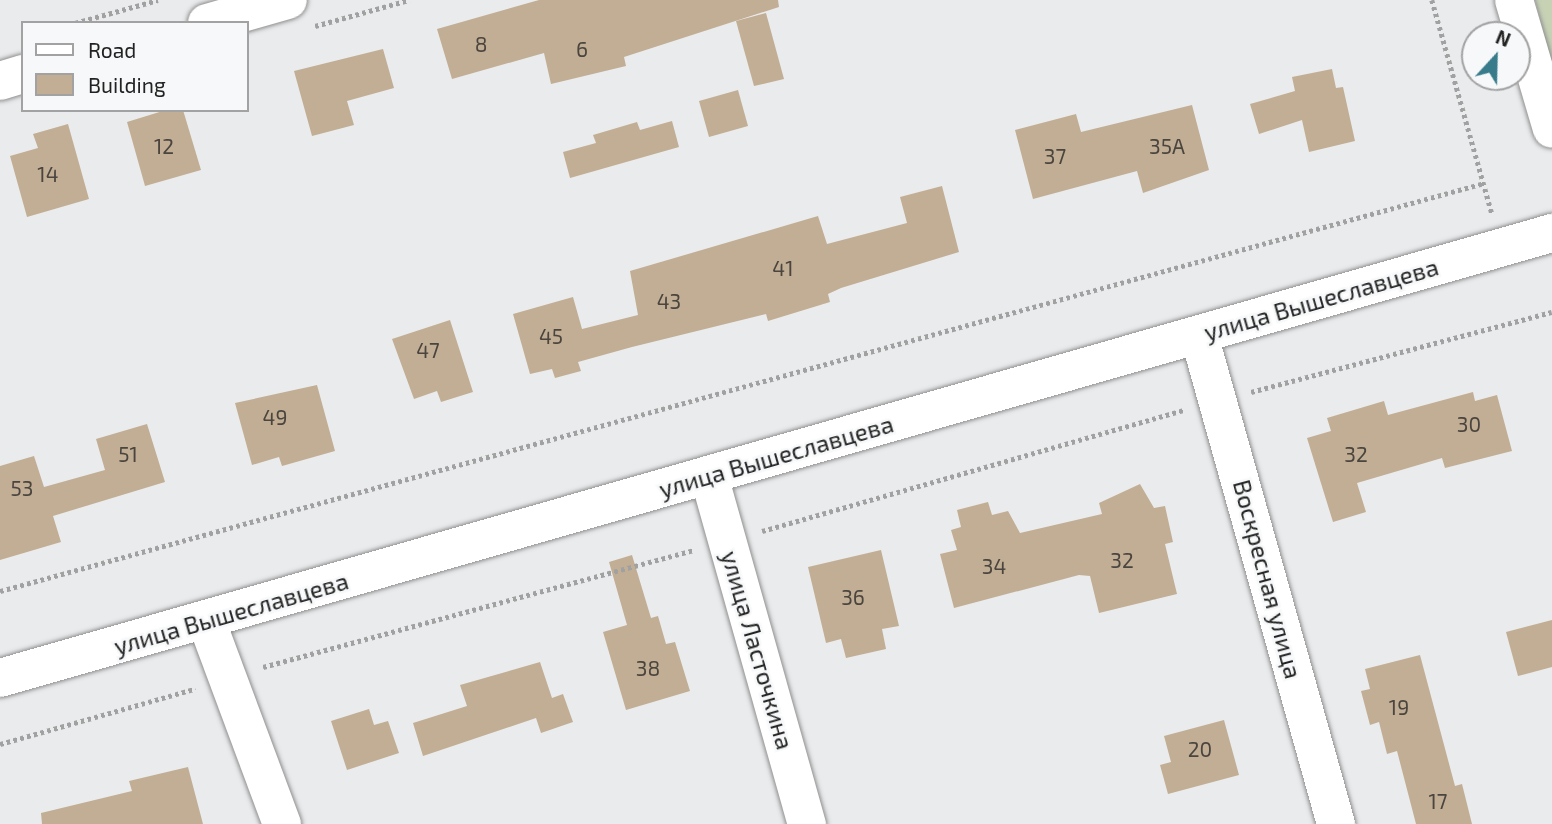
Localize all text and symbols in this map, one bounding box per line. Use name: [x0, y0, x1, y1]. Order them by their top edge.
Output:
legend: [21, 21, 248, 112]
north arrow: [1461, 21, 1531, 91]
text: N: [1493, 25, 1514, 51]
house number: 8: [475, 31, 487, 57]
house number: 6: [576, 36, 588, 62]
text: Road: [88, 37, 136, 62]
text: Building: [88, 72, 166, 97]
house number: 12: [154, 133, 174, 159]
house number: 35А: [1149, 133, 1185, 159]
house number: 37: [1044, 143, 1066, 169]
house number: 14: [37, 161, 59, 187]
street label: улица Вышеславцева: [1201, 252, 1441, 346]
house number: 41: [772, 255, 794, 281]
house number: 43: [657, 288, 681, 314]
house number: 45: [539, 323, 563, 349]
house number: 47: [416, 337, 440, 363]
house number: 49: [263, 404, 287, 430]
street label: улица Вышеславцева: [656, 409, 896, 503]
house number: 30: [1457, 411, 1481, 437]
house number: 51: [118, 441, 138, 467]
house number: 32: [1344, 441, 1368, 467]
house number: 53: [11, 475, 33, 501]
street label: Воскресная улица: [1228, 476, 1308, 682]
street label: улица Ласточкина: [716, 547, 800, 753]
house number: 32: [1110, 547, 1134, 573]
house number: 34: [982, 553, 1006, 579]
street label: улица Вышеславцева: [111, 566, 351, 660]
house number: 36: [841, 584, 865, 610]
house number: 38: [636, 655, 660, 681]
house number: 19: [1389, 694, 1409, 720]
house number: 20: [1188, 736, 1212, 762]
house number: 17: [1428, 788, 1448, 814]

